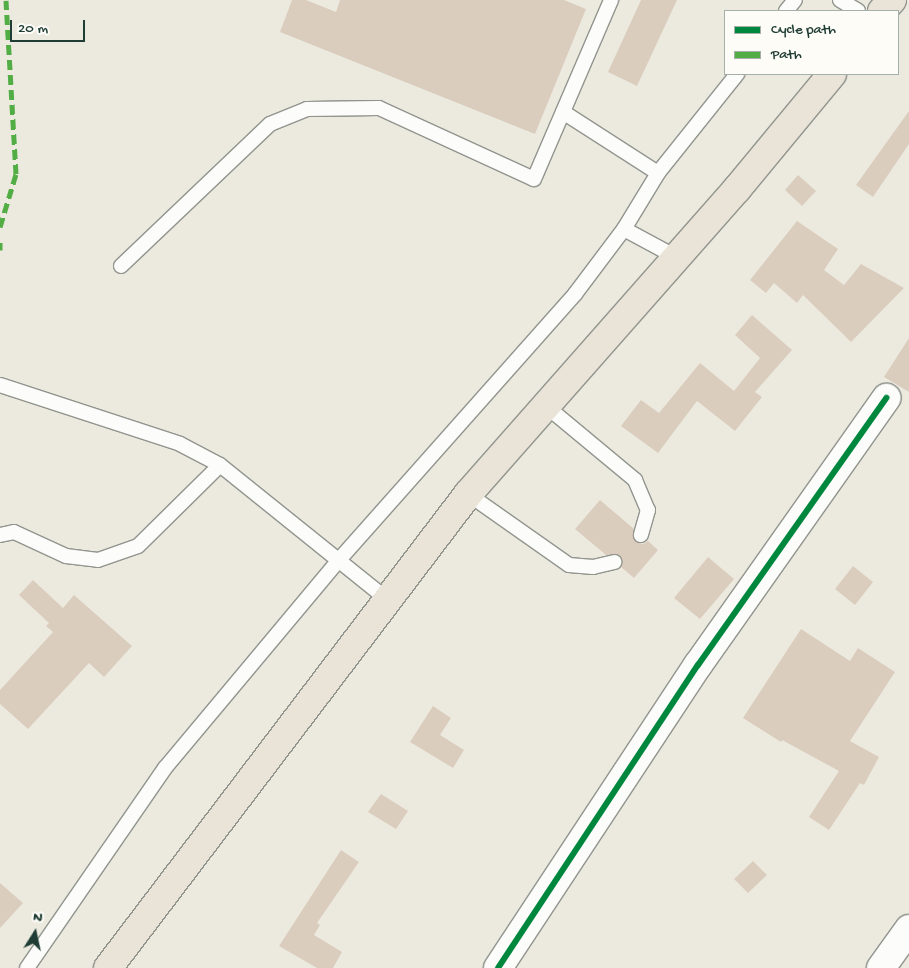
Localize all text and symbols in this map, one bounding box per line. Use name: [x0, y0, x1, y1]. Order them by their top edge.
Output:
scale bar: [12, 10, 88, 42]
legend: [724, 10, 899, 75]
text: 20 m: [18, 20, 48, 38]
text: Cycle path: [771, 21, 836, 39]
text: Path: [771, 46, 802, 64]
north arrow: [10, 908, 60, 958]
text: N: [32, 909, 44, 927]

